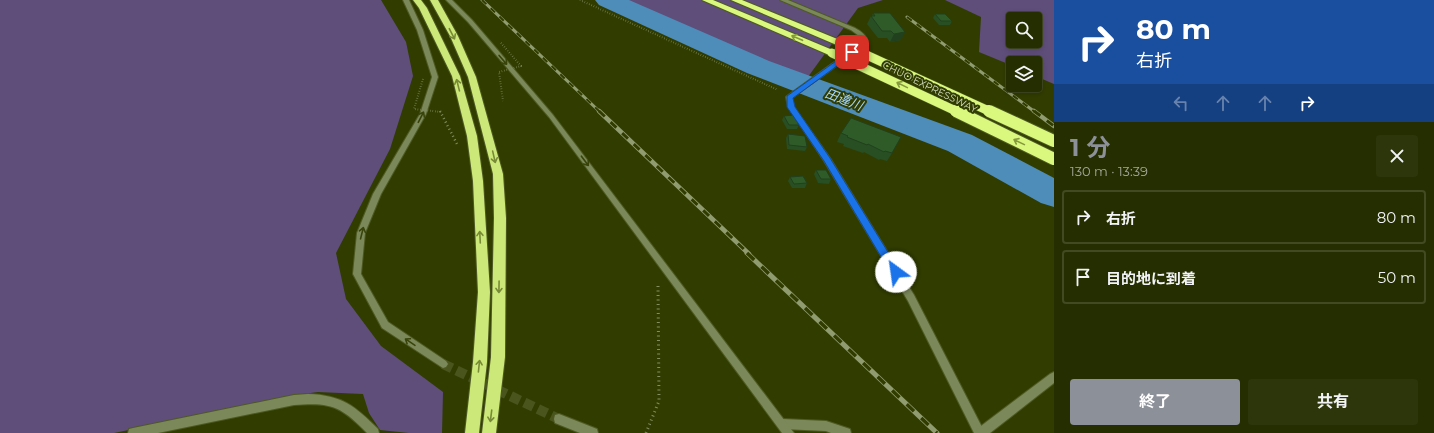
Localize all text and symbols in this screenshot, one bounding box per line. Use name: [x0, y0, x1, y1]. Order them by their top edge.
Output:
map controls: [1006, 12, 1042, 92]
button: search: [1006, 12, 1042, 48]
text: 80 m: [1136, 12, 1211, 46]
icon: right: [1070, 16, 1122, 68]
one-way arrow: [449, 28, 457, 40]
one-way arrow: [791, 34, 803, 41]
pin: [835, 35, 869, 69]
icon: arrive: [841, 41, 863, 63]
text: 右折: [1136, 50, 1172, 72]
one-way arrow: [498, 55, 507, 65]
button: layers: [1006, 56, 1042, 92]
street label: CHUO EXPRESSWAY: [880, 58, 980, 116]
one-way arrow: [454, 79, 462, 92]
one-way arrow: [897, 81, 909, 88]
water label: 田違川: [823, 85, 867, 114]
icon: left: [1170, 92, 1192, 114]
icon: ahead: [1212, 92, 1234, 114]
icon: ahead: [1254, 92, 1276, 114]
icon: right: [1296, 92, 1318, 114]
one-way arrow: [418, 112, 425, 124]
text: 1 分: [1070, 133, 1110, 162]
button: close: [1376, 135, 1418, 177]
one-way arrow: [1013, 138, 1025, 145]
one-way arrow: [490, 150, 498, 163]
one-way arrow: [581, 156, 589, 167]
text: 130 m · 13:39: [1070, 163, 1148, 179]
icon: right: [1072, 206, 1094, 228]
text: 80 m: [1377, 208, 1416, 227]
text: 右折: [1106, 209, 1136, 228]
one-way arrow: [359, 227, 367, 240]
one-way arrow: [477, 231, 484, 244]
position arrow: [875, 251, 917, 293]
icon: arrive: [1072, 266, 1094, 288]
text: 50 m: [1378, 268, 1416, 287]
text: 目的地に到着: [1106, 269, 1196, 288]
one-way arrow: [495, 280, 503, 293]
one-way arrow: [405, 338, 416, 346]
one-way arrow: [476, 360, 483, 373]
button: 終了: [1070, 379, 1240, 425]
button: 共有: [1248, 379, 1418, 425]
one-way arrow: [487, 409, 495, 422]

